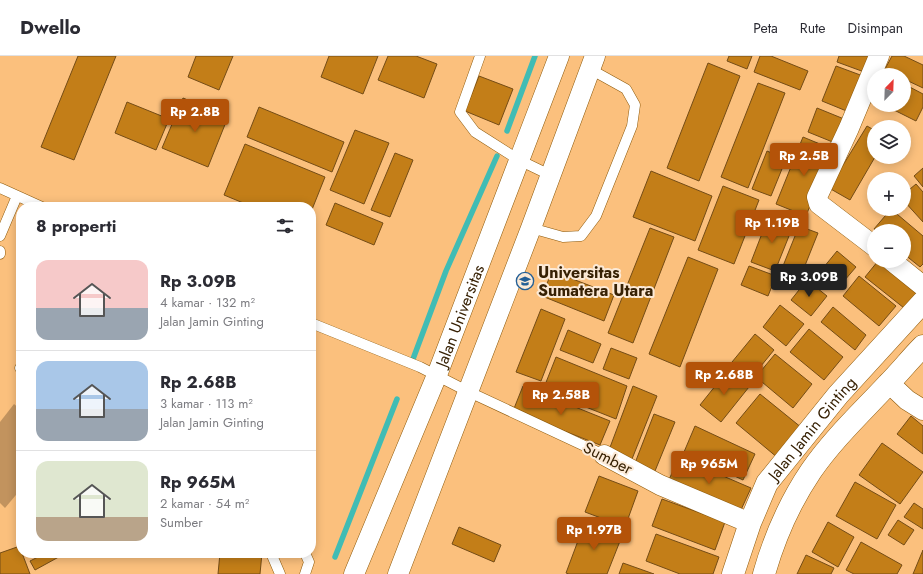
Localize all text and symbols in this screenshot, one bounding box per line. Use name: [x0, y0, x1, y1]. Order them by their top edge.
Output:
text: Dwello: [20, 14, 81, 41]
text: Peta: [753, 18, 778, 38]
text: Rute: [800, 18, 826, 38]
text: Disimpan: [848, 18, 903, 38]
north arrow: [867, 68, 911, 112]
map controls: [867, 68, 911, 268]
pin: Rp 2.8B: [158, 99, 232, 133]
text: Rp 2.8B: [170, 102, 220, 121]
button: layers: [867, 120, 911, 164]
pin: Rp 2.5B: [767, 143, 841, 177]
text: Rp 2.5B: [779, 146, 829, 165]
button: +: [867, 172, 911, 216]
pin: Rp 1.19B: [731, 210, 813, 244]
text: Rp 1.19B: [744, 213, 800, 232]
text: 8 properti: [36, 214, 116, 238]
icon: filters: [274, 215, 296, 237]
button: −: [867, 224, 911, 268]
street label: Jalan Universitas: [429, 261, 490, 372]
place label: Universitas Sumatera Utara: [538, 261, 653, 302]
pin: Rp 3.09B: [768, 264, 850, 298]
text: Rp 3.09B: [780, 267, 838, 286]
text: Rp 3.09B: [160, 269, 236, 293]
school or university icon: Universitas Sumatera Utara: [515, 271, 535, 291]
icon: home: [68, 276, 116, 324]
text: 4 kamar · 132 m²: [160, 293, 255, 312]
text: Jalan Jamin Ginting: [160, 312, 264, 331]
pin: Rp 2.68B: [683, 362, 765, 396]
text: Rp 2.68B: [695, 365, 753, 384]
text: Rp 2.68B: [160, 370, 237, 394]
street label: Jalan Jamin Ginting: [761, 371, 861, 487]
icon: home: [68, 377, 116, 425]
pin: Rp 2.58B: [520, 382, 602, 416]
text: Rp 2.58B: [532, 385, 590, 404]
text: 3 kamar · 113 m²: [160, 394, 253, 413]
text: Jalan Jamin Ginting: [160, 413, 264, 432]
street label: Sumber: [579, 436, 637, 480]
pin: Rp 965M: [672, 451, 746, 485]
text: Rp 965M: [680, 454, 738, 473]
text: Rp 965M: [160, 470, 235, 494]
icon: home: [68, 477, 116, 525]
text: 2 kamar · 54 m²: [160, 494, 249, 513]
text: Sumber: [160, 513, 203, 532]
pin: Rp 1.97B: [553, 517, 635, 551]
text: Rp 1.97B: [566, 520, 622, 539]

